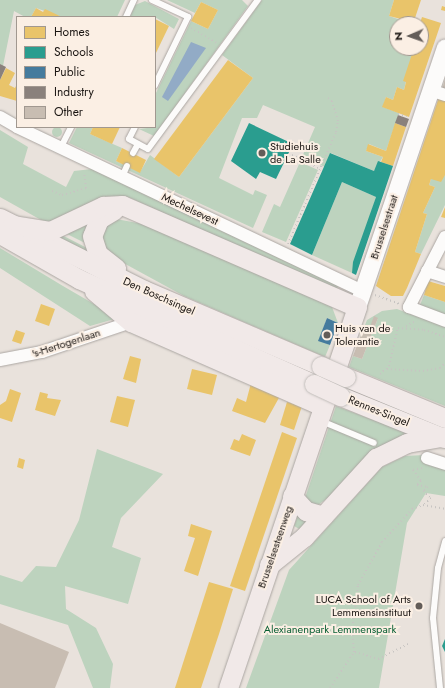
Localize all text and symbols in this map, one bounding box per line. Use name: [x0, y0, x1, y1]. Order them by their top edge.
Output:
legend: [16, 16, 156, 128]
north arrow: [389, 16, 429, 56]
text: Homes: [54, 23, 90, 41]
text: N: [390, 32, 406, 41]
text: Schools: [54, 43, 93, 61]
text: Public: [54, 63, 85, 81]
text: Industry: [54, 83, 94, 101]
text: Other: [54, 103, 83, 121]
place label: Studiehuis de La Salle: [270, 140, 321, 166]
marker: Studiehuis de La Salle: [257, 148, 267, 158]
street label: Mechelsevest: [160, 190, 220, 228]
street label: Brusselsestraat: [367, 193, 401, 261]
street label: Den Boschsingel: [121, 274, 197, 318]
place label: Huis van de Tolerantie: [335, 322, 390, 348]
street label: 's-Hertogenlaan: [30, 326, 102, 360]
marker: Huis van de Tolerantie: [322, 330, 332, 340]
street label: Rennes-Singel: [346, 393, 412, 429]
street label: Brusselsesteenweg: [255, 504, 295, 590]
place label: LUCA School of Arts Lemmensinstituut: [316, 593, 411, 619]
marker: LUCA School of Arts Lemmensinstituut: [414, 601, 424, 611]
park label: Alexianenpark Lemmenspark: [264, 622, 396, 636]

